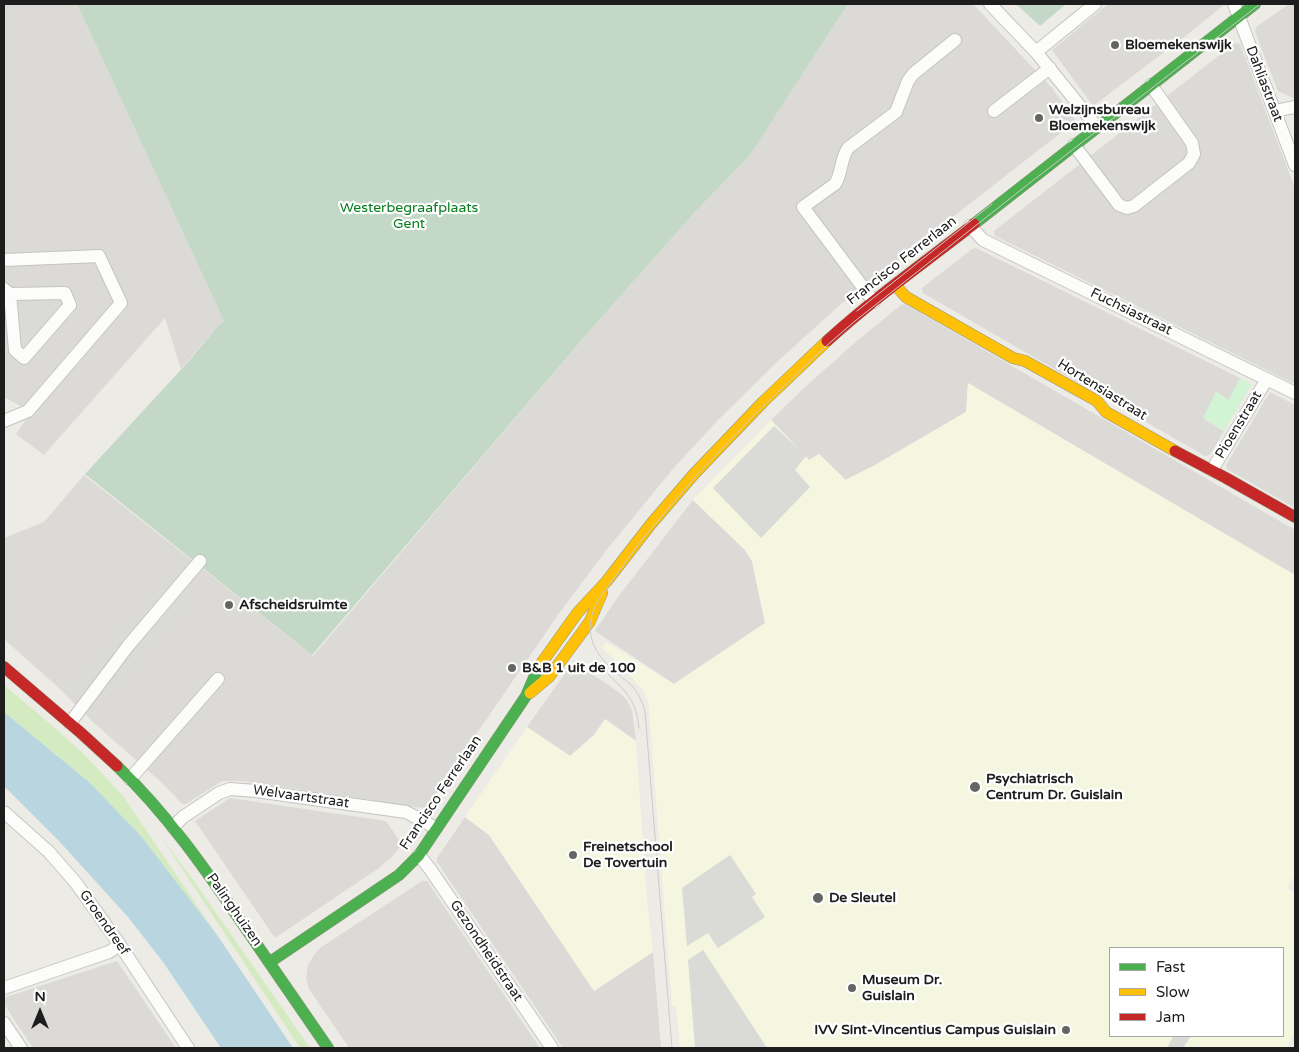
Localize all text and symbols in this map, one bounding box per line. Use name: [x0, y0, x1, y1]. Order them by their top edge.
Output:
place label: Bloemekenswijk: [1125, 37, 1232, 53]
marker: Bloemekenswijk: [1109, 39, 1121, 51]
street label: Dahliastraat: [1242, 44, 1286, 124]
place label: Welzijnsbureau Bloemekenswijk: [1049, 102, 1156, 134]
marker: Welzijnsbureau Bloemekenswijk: [1033, 112, 1045, 124]
park label: Westerbegraafplaats Gent: [340, 200, 478, 232]
street label: Francisco Ferrerlaan: [844, 213, 960, 309]
street label: Fuchsiastraat: [1087, 285, 1175, 339]
street label: Hortensiastraat: [1054, 356, 1150, 424]
street label: Pioenstraat: [1212, 388, 1266, 462]
place label: Afscheidsruimte: [239, 597, 347, 613]
marker: Afscheidsruimte: [223, 599, 235, 611]
place label: B&B 1 uit de 100: [522, 660, 635, 676]
marker: B&B 1 uit de 100: [506, 662, 518, 674]
street label: Francisco Ferrerlaan: [396, 733, 486, 853]
place label: Psychiatrisch Centrum Dr. Guislain: [986, 771, 1123, 804]
marker: Psychiatrisch Centrum Dr. Guislain: [968, 780, 982, 794]
street label: Welvaartstraat: [252, 782, 350, 812]
place label: Freinetschool De Tovertuin: [583, 839, 673, 872]
marker: Freinetschool De Tovertuin: [567, 849, 579, 861]
street label: Palinghuizen: [203, 870, 265, 950]
street label: Groendreef: [75, 887, 133, 959]
place label: De Sleutel: [829, 890, 896, 906]
marker: De Sleutel: [811, 891, 825, 905]
street label: Gezondheidstraat: [446, 897, 526, 1005]
legend: [1109, 947, 1284, 1037]
text: Fast: [1156, 958, 1185, 976]
place label: Museum Dr. Guislain: [862, 972, 942, 1004]
marker: Museum Dr. Guislain: [846, 982, 858, 994]
text: Slow: [1156, 983, 1190, 1001]
north arrow: [15, 987, 65, 1037]
text: N: [34, 988, 46, 1005]
text: Jam: [1156, 1008, 1185, 1026]
place label: IVV Sint-Vincentius Campus Guislain: [814, 1022, 1056, 1038]
marker: IVV Sint-Vincentius Campus Guislain: [1060, 1024, 1072, 1036]

